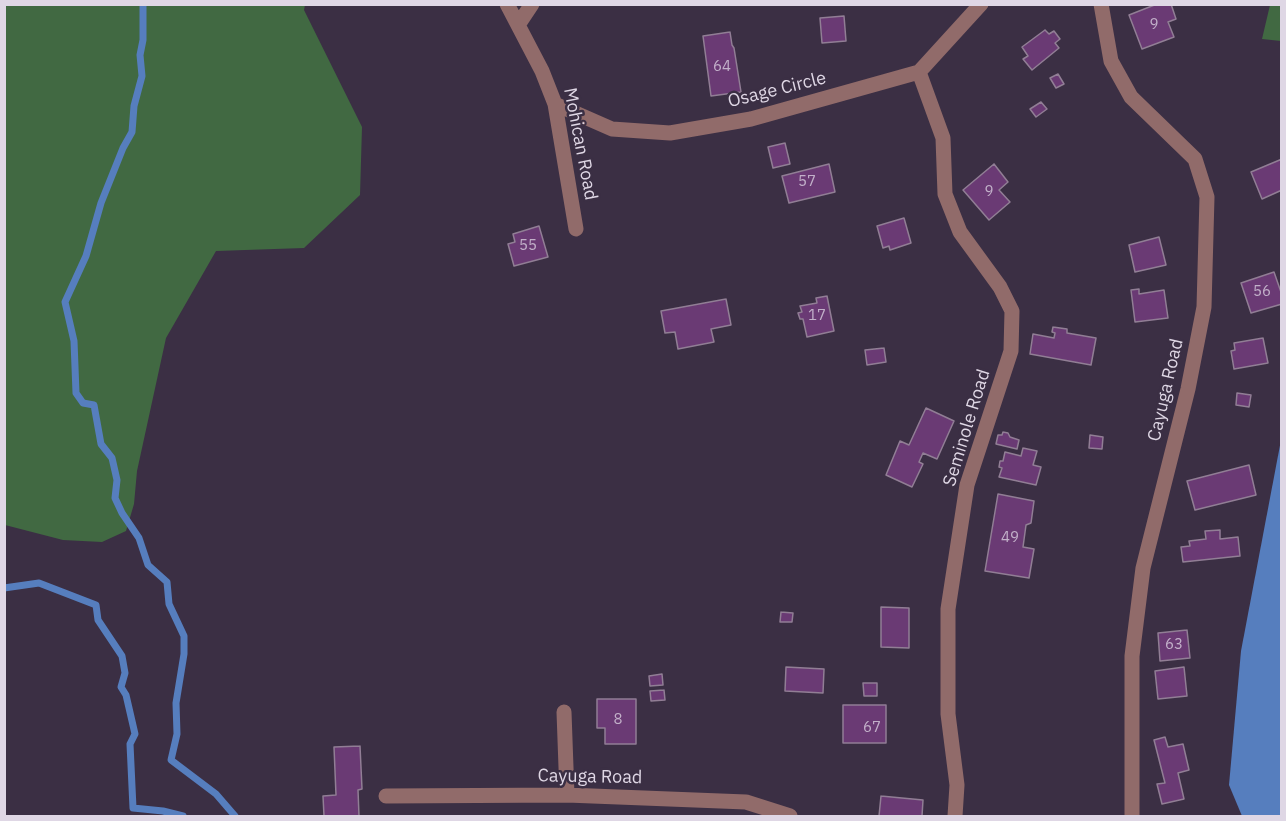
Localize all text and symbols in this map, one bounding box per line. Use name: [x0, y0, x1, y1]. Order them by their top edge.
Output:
house number: 9: [1150, 16, 1158, 34]
house number: 64: [713, 58, 731, 76]
street label: Osage Circle: [726, 67, 828, 113]
street label: Mohican Road: [559, 86, 601, 202]
house number: 57: [798, 173, 816, 191]
house number: 9: [985, 183, 993, 201]
house number: 55: [519, 237, 537, 255]
house number: 56: [1253, 283, 1271, 301]
house number: 17: [808, 307, 826, 325]
street label: Cayuga Road: [1144, 337, 1188, 443]
street label: Seminole Road: [939, 367, 995, 489]
house number: 49: [1001, 529, 1019, 547]
house number: 63: [1165, 636, 1183, 654]
house number: 8: [614, 711, 622, 729]
house number: 67: [863, 719, 881, 737]
street label: Cayuga Road: [538, 765, 642, 789]

